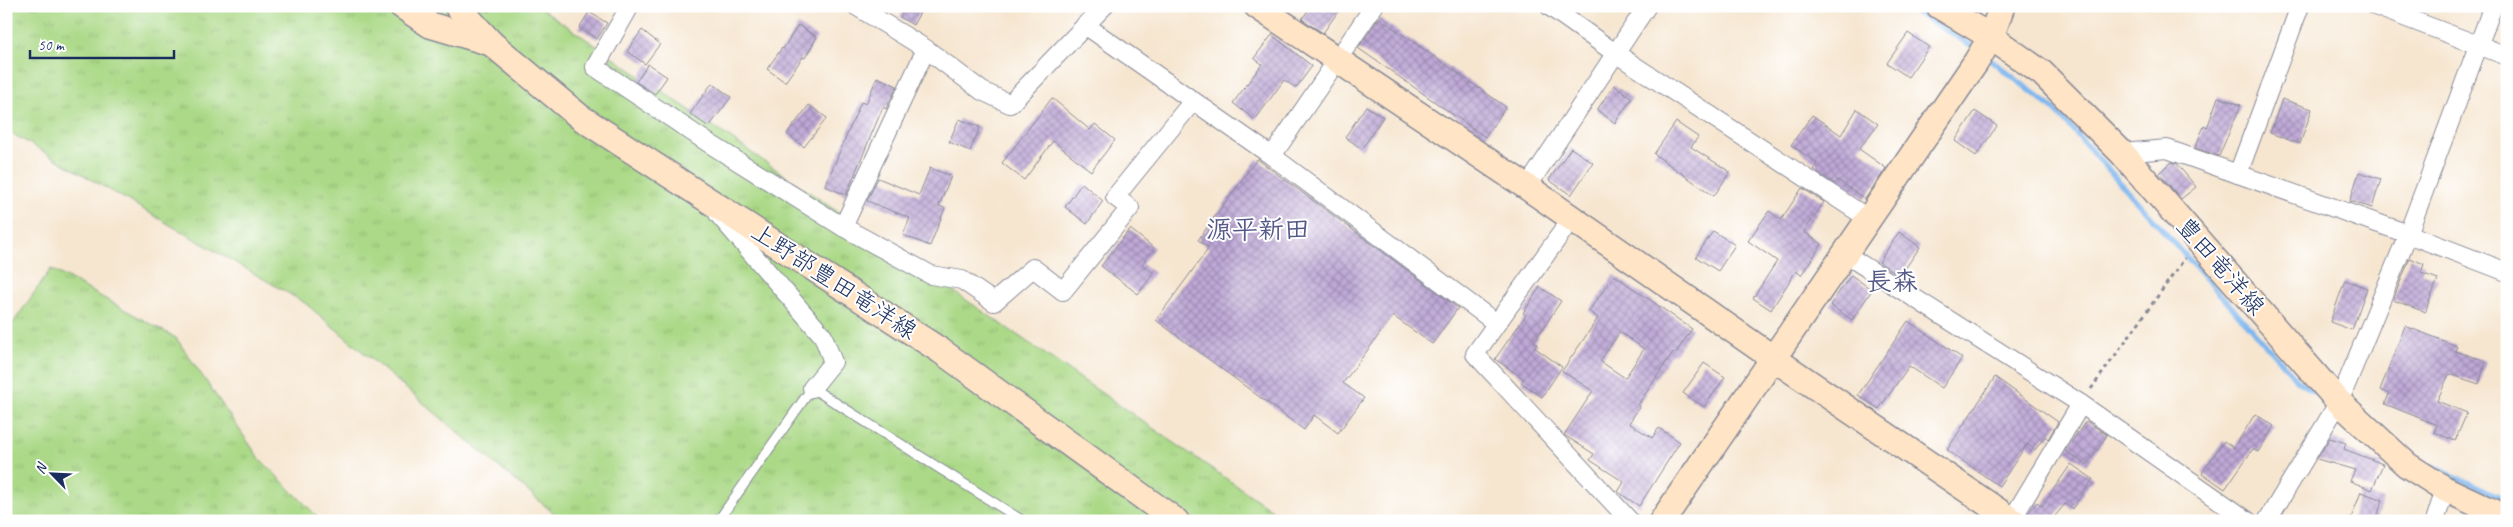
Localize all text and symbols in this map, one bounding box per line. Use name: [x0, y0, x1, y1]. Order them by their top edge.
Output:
scale bar: [30, 28, 174, 60]
text: 50 m: [38, 36, 65, 55]
street label: 豊田竜洋線: [2170, 211, 2272, 321]
district label: 源平新田: [1206, 213, 1310, 246]
street label: 上野部豊田竜洋線: [745, 216, 923, 346]
district label: 長森: [1866, 265, 1918, 298]
north arrow: [28, 450, 78, 500]
text: N: [31, 459, 51, 476]

